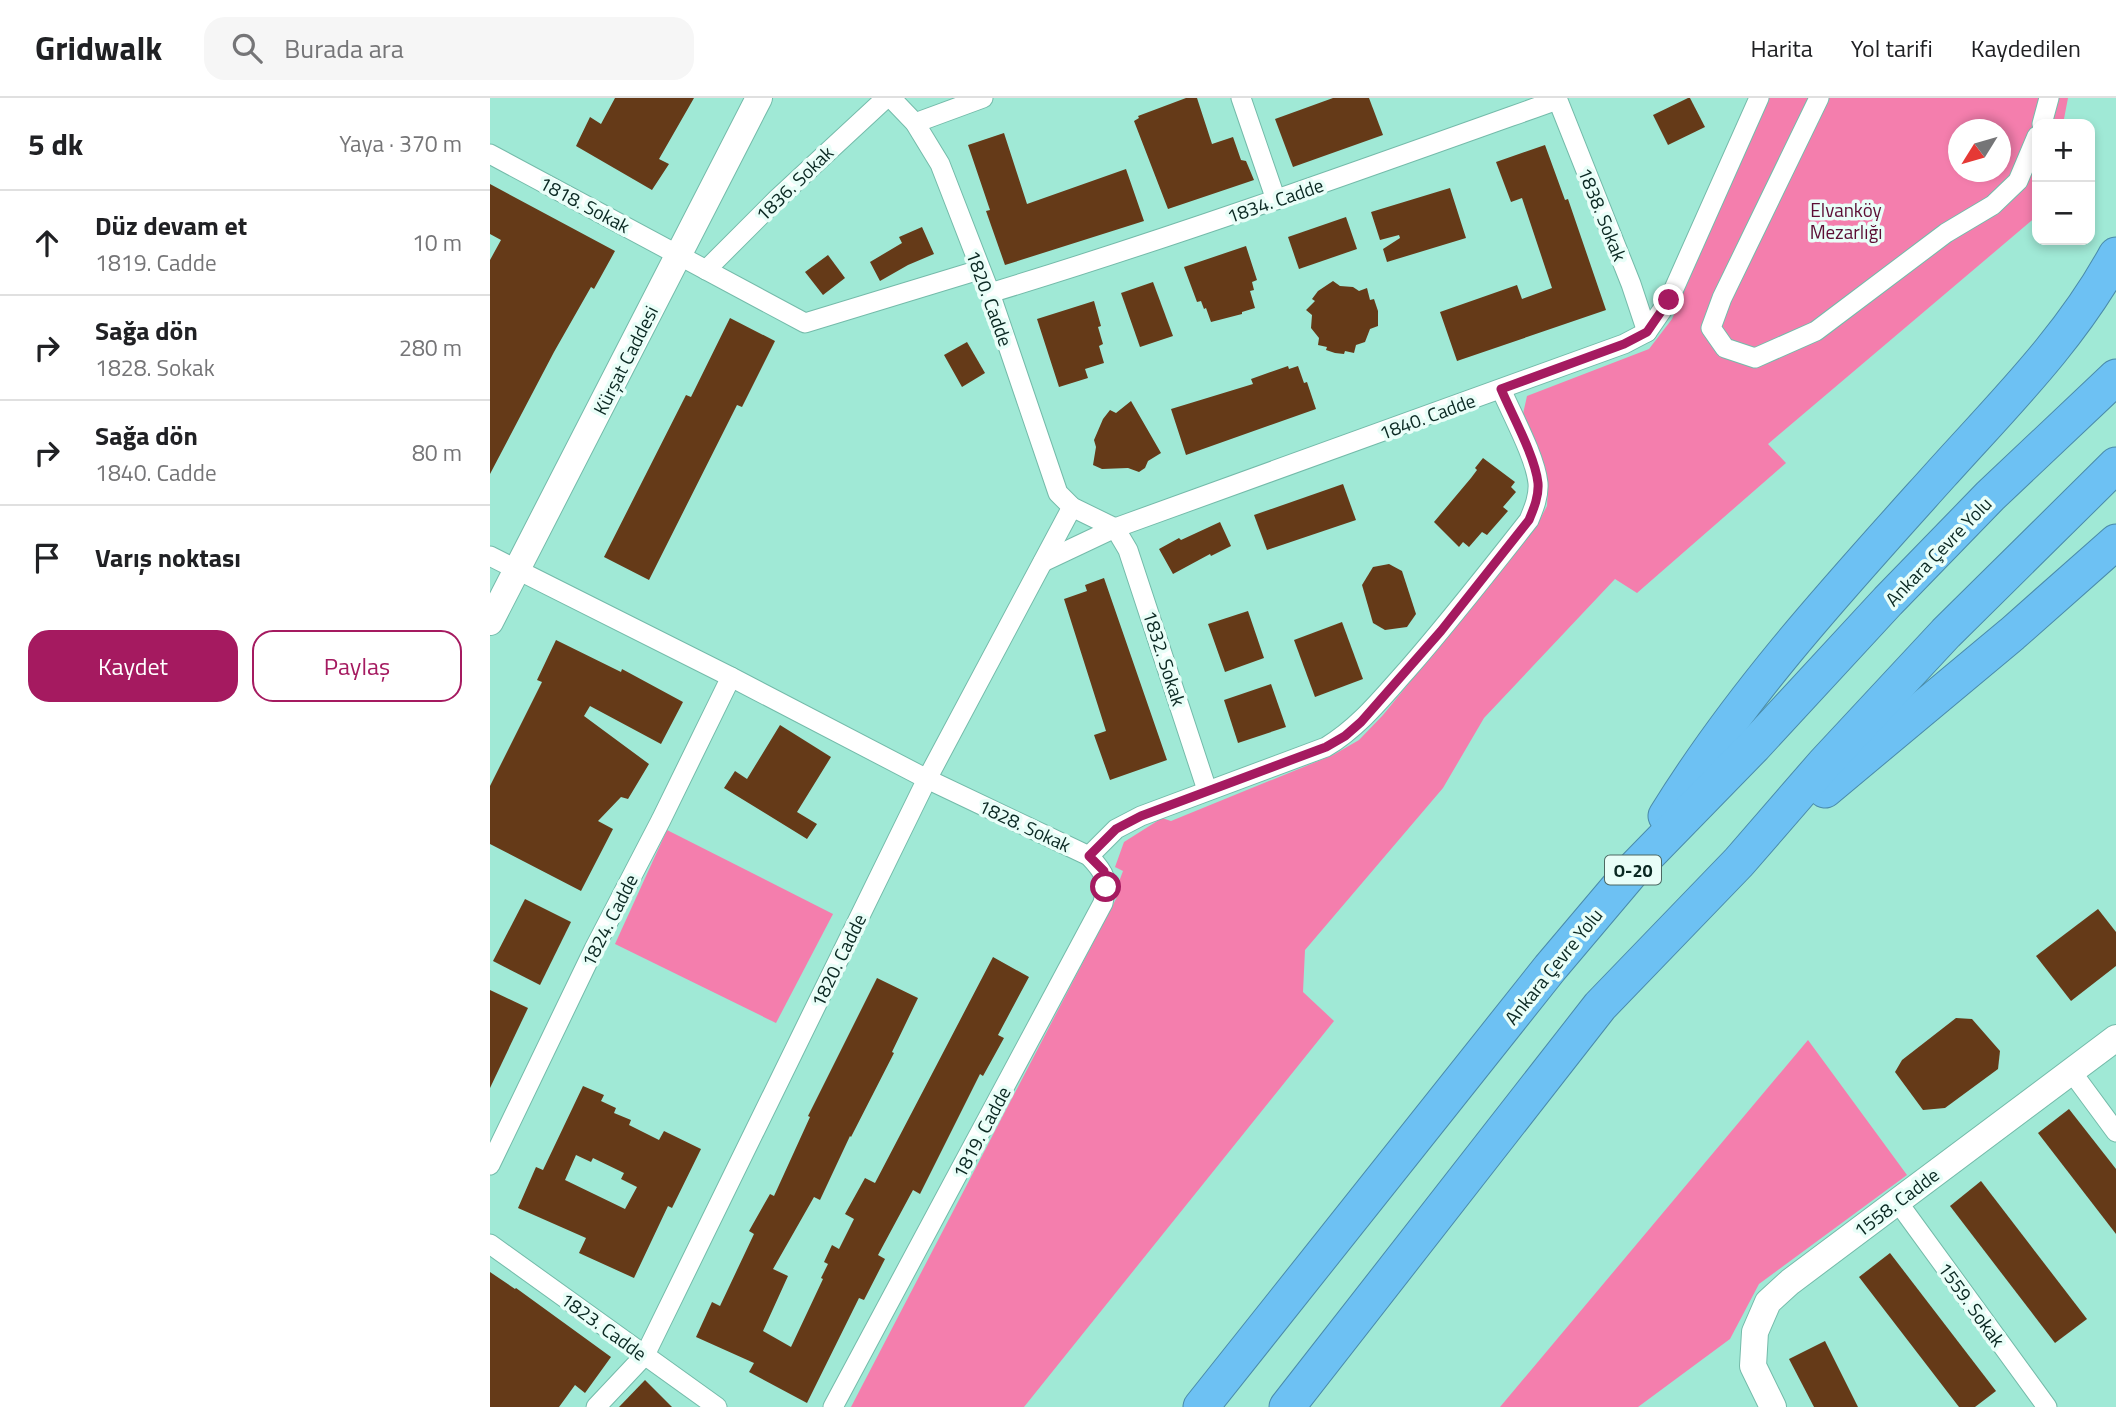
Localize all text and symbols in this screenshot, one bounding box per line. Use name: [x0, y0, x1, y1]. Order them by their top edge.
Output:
search box: [204, 17, 694, 80]
text: Gridwalk: [35, 23, 162, 73]
icon: search: [228, 29, 266, 67]
text: Burada ara: [284, 29, 404, 68]
text: Harita: [1751, 30, 1813, 66]
text: Yol tarifi: [1851, 30, 1933, 66]
text: Kaydedilen: [1971, 30, 2081, 66]
north arrow: [1948, 119, 2011, 182]
map controls: [2032, 119, 2095, 245]
button: +: [2032, 119, 2095, 182]
text: 5 dk: [28, 121, 83, 167]
text: Yaya · 370 m: [339, 126, 462, 161]
street label: 1836. Sokak: [748, 138, 840, 228]
street label: 1838. Sokak: [1571, 163, 1635, 265]
street label: 1818. Sokak: [535, 168, 635, 240]
street label: 1834. Cadde: [1223, 170, 1327, 230]
button: −: [2032, 182, 2095, 245]
park label: Elvanköy Mezarlığı: [1810, 195, 1882, 246]
text: Düz devam et: [95, 206, 247, 245]
icon: ahead: [28, 224, 66, 262]
text: 10 m: [412, 225, 462, 260]
text: 1819. Cadde: [95, 245, 217, 280]
street label: 1820. Cadde: [959, 246, 1021, 350]
route end: [1653, 284, 1684, 315]
street label: Kürşat Caddesi: [585, 300, 665, 420]
text: Sağa dön: [95, 311, 198, 350]
icon: right: [28, 329, 66, 367]
text: 280 m: [399, 330, 462, 365]
text: 1828. Sokak: [95, 350, 215, 385]
street label: 1840. Cadde: [1375, 385, 1479, 447]
text: Sağa dön: [95, 416, 198, 455]
icon: right: [28, 434, 66, 472]
text: 80 m: [412, 435, 462, 470]
text: 1840. Cadde: [95, 455, 217, 490]
street label: Ankara Çevre Yolu: [1878, 490, 1998, 612]
text: Varış noktası: [95, 538, 241, 577]
icon: arrive: [28, 539, 66, 577]
street label: 1832. Sokak: [1136, 607, 1194, 709]
button: Kaydet: [28, 630, 238, 702]
button: Paylaş: [252, 630, 462, 702]
street label: 1828. Sokak: [974, 791, 1076, 859]
road number: O-20: [1605, 856, 1661, 884]
street label: 1824. Cadde: [573, 869, 645, 971]
route start: [1090, 871, 1121, 902]
street label: Ankara Çevre Yolu: [1497, 901, 1609, 1031]
street label: 1820. Cadde: [803, 909, 873, 1011]
street label: 1819. Cadde: [945, 1081, 1017, 1183]
street label: 1558. Cadde: [1847, 1160, 1945, 1244]
street label: 1559. Sokak: [1931, 1255, 2013, 1353]
street label: 1823. Cadde: [555, 1285, 653, 1367]

